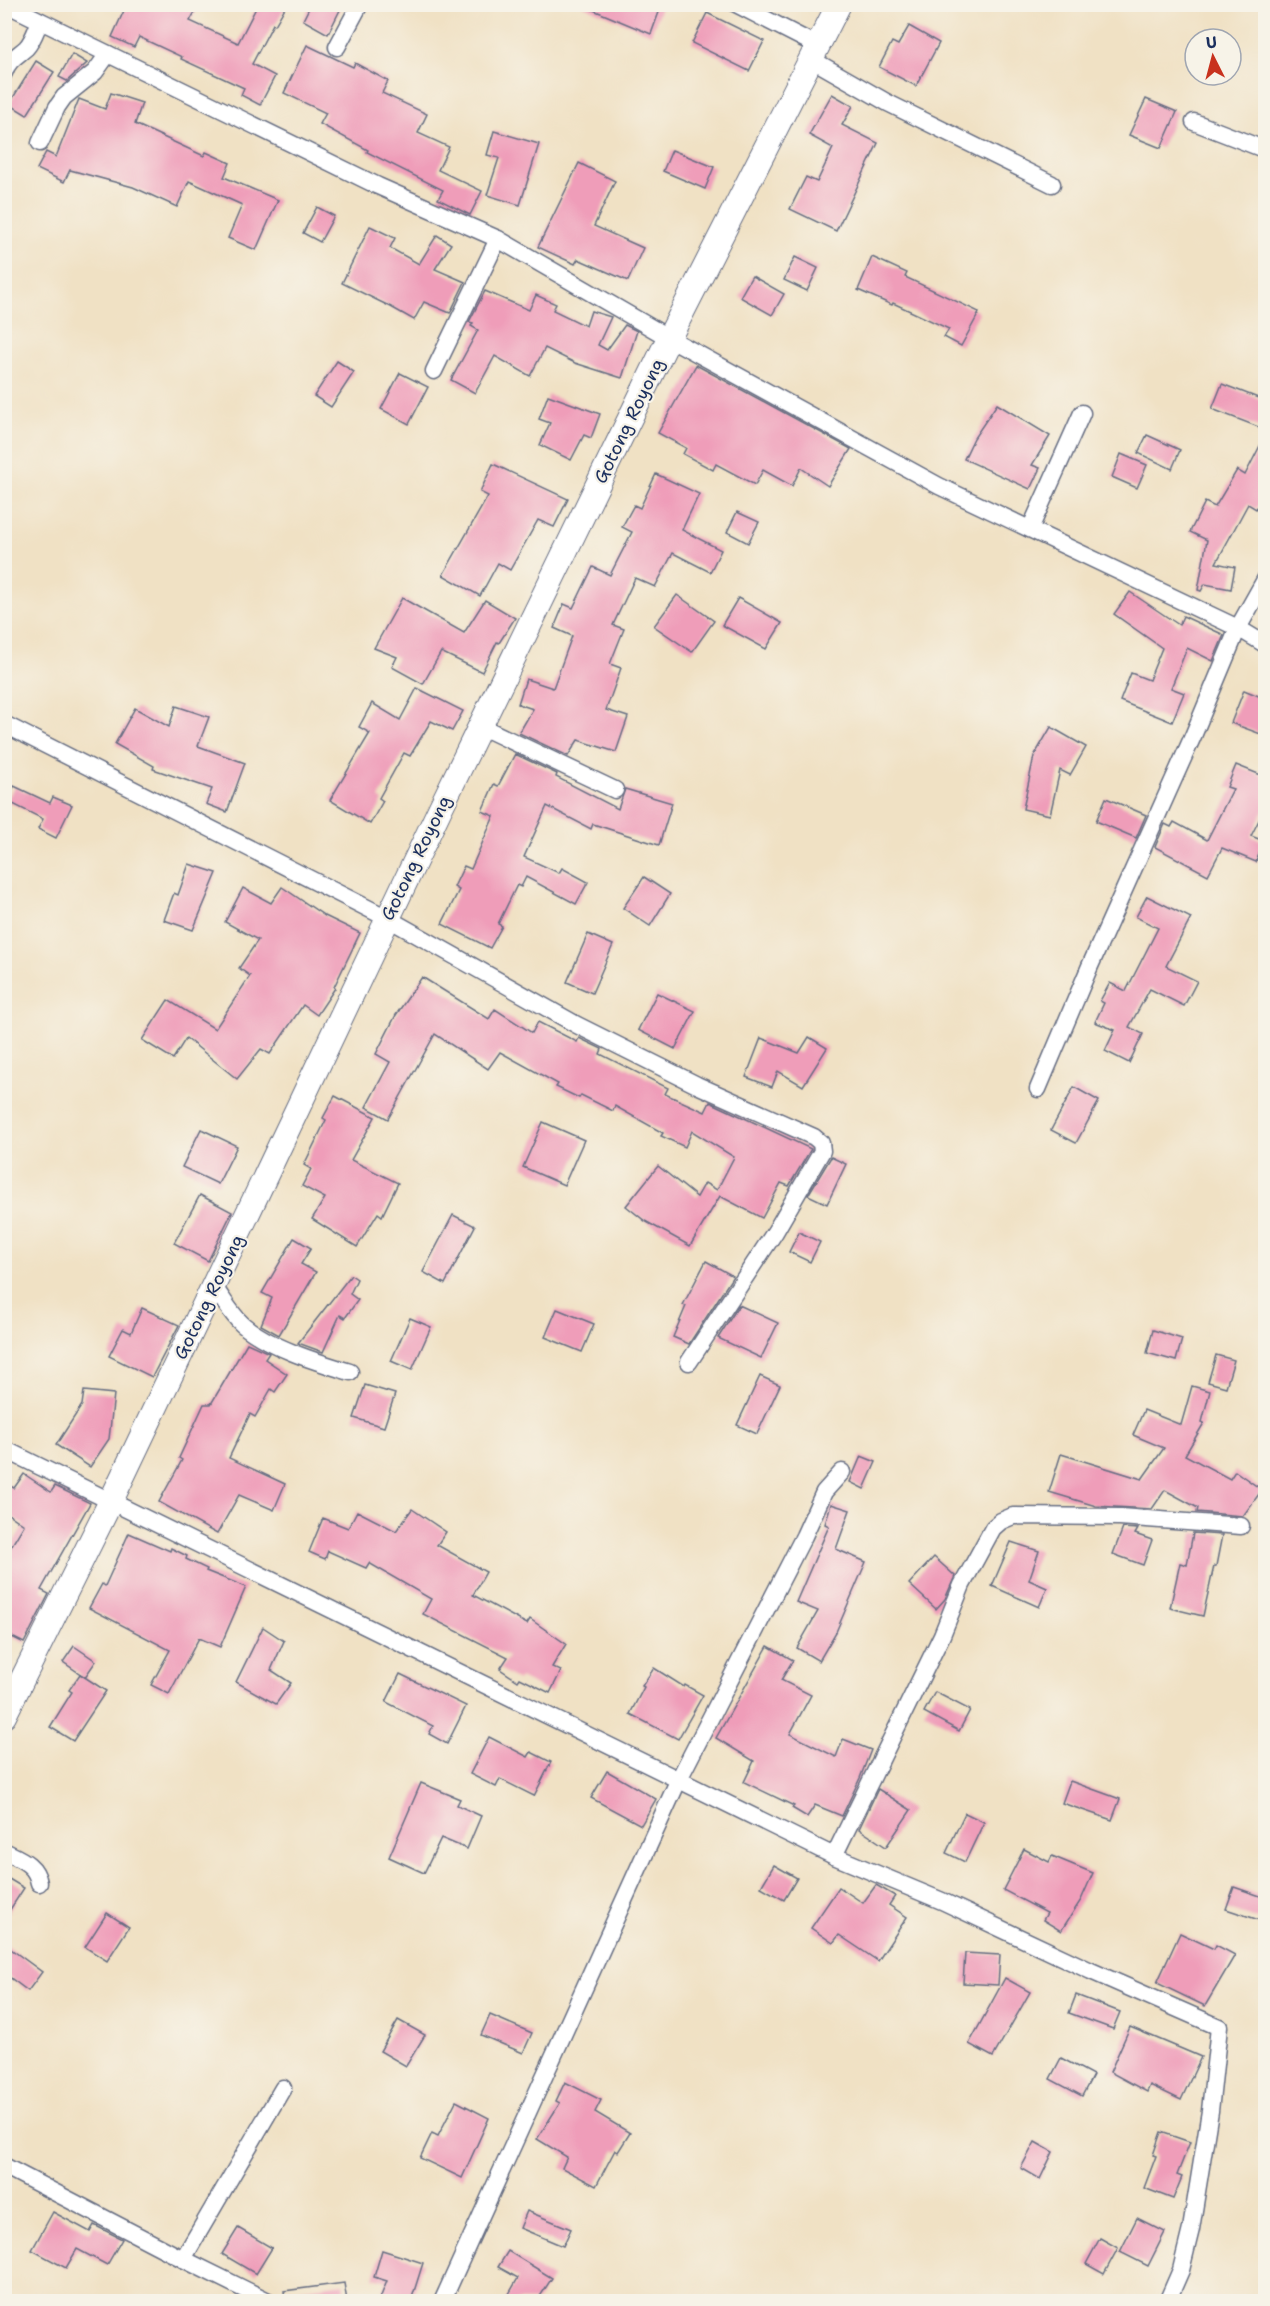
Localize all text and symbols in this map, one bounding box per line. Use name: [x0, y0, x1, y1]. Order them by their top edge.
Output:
north arrow: [1183, 27, 1243, 87]
text: U: [1205, 32, 1218, 54]
street label: Gotong Royong: [588, 354, 670, 488]
street label: Gotong Royong: [375, 791, 457, 925]
street label: Gotong Royong: [168, 1230, 250, 1364]

